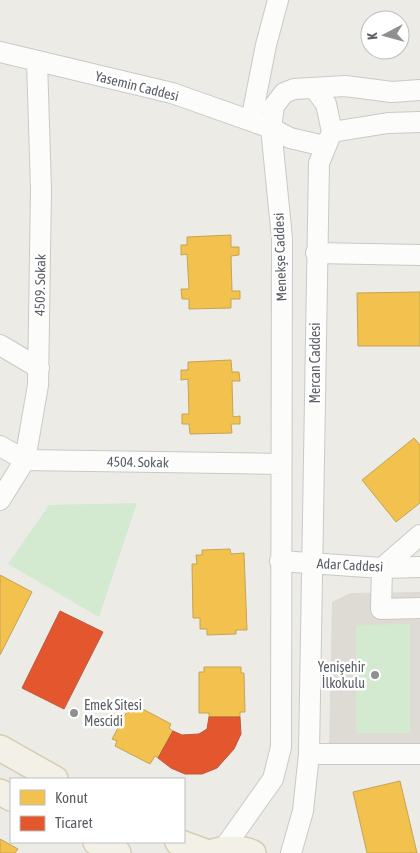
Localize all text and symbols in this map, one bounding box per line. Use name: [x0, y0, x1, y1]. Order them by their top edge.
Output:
north arrow: [360, 10, 410, 60]
text: K: [364, 32, 380, 41]
street label: Yasemin Caddesi: [93, 68, 181, 104]
street label: Menekşe Caddesi: [270, 212, 290, 302]
street label: 4509. Sokak: [31, 254, 49, 316]
street label: Mercan Caddesi: [307, 323, 323, 403]
street label: 4504. Sokak: [107, 453, 169, 471]
street label: Adar Caddesi: [316, 555, 384, 575]
place label: Yenişehir İlkokulu: [318, 659, 366, 691]
marker: Yenişehir İlkokulu: [369, 669, 381, 681]
place label: Emek Sitesi Mescidi: [84, 697, 142, 729]
marker: Emek Sitesi Mescidi: [68, 707, 80, 719]
legend: [10, 778, 185, 843]
text: Konut: [55, 789, 88, 806]
text: Ticaret: [55, 814, 93, 831]

